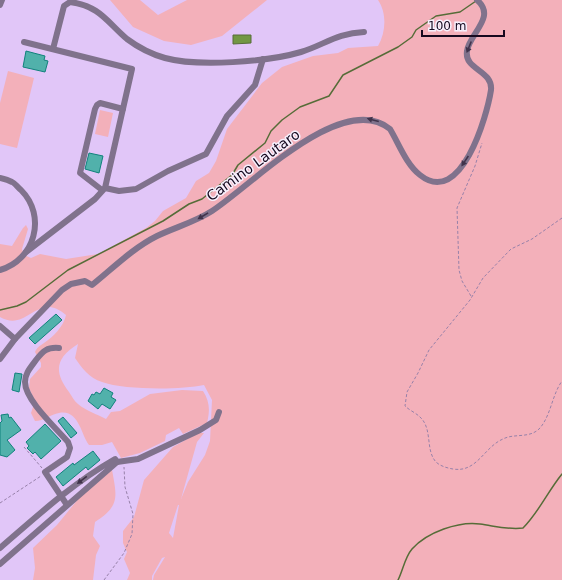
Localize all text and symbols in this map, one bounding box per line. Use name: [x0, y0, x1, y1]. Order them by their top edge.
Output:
scale bar: [422, 12, 504, 38]
text: 100 m: [428, 19, 466, 33]
one-way arrow: [466, 41, 472, 53]
one-way arrow: [367, 117, 379, 123]
street label: Camino Lautaro: [203, 126, 303, 204]
one-way arrow: [461, 156, 469, 166]
one-way arrow: [197, 213, 209, 220]
one-way arrow: [77, 475, 88, 484]

